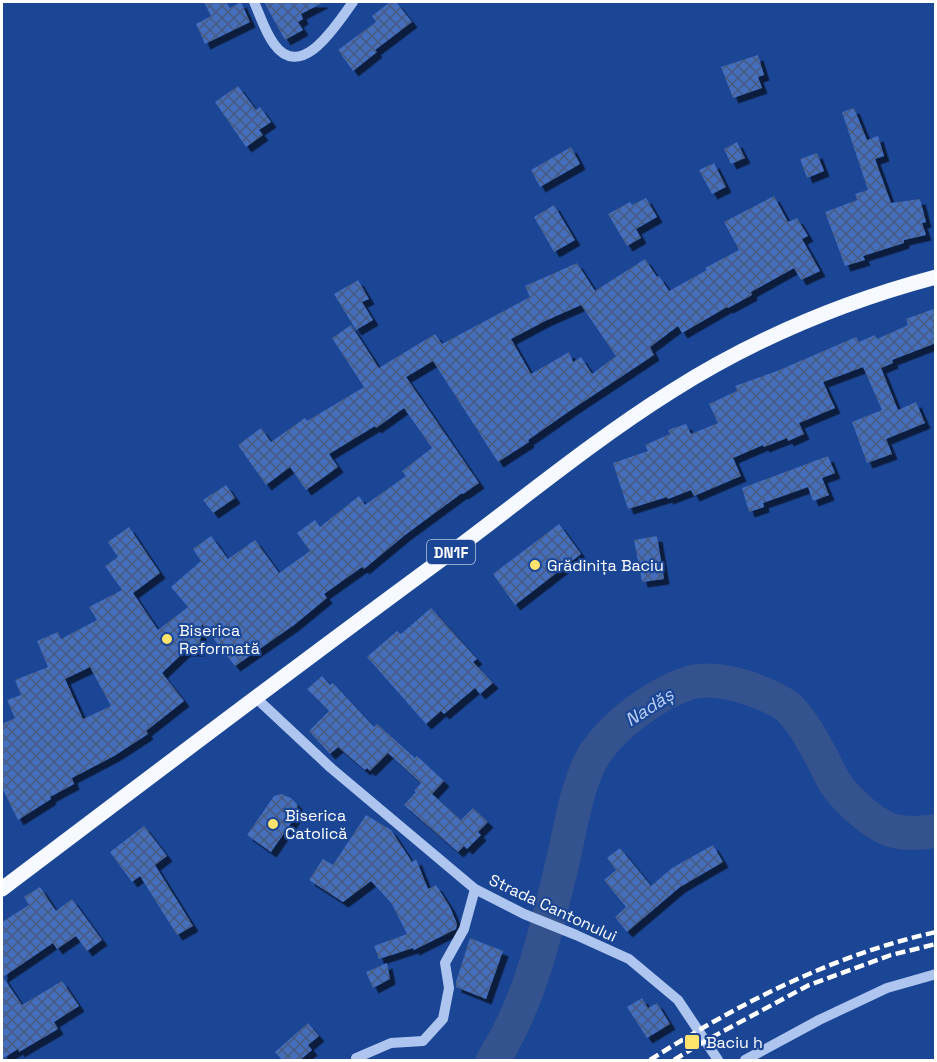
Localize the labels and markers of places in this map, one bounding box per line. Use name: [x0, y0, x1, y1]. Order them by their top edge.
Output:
place label: Grădinița Baciu: [547, 555, 664, 576]
marker: Grădinița Baciu: [528, 558, 542, 572]
place label: Biserica Reformată: [179, 620, 260, 659]
marker: Biserica Reformată: [160, 632, 174, 646]
place label: Biserica Catolică: [285, 805, 348, 844]
marker: Biserica Catolică: [266, 817, 280, 831]
place label: Baciu h: [706, 1032, 763, 1053]
marker: Baciu h: [683, 1033, 701, 1051]

